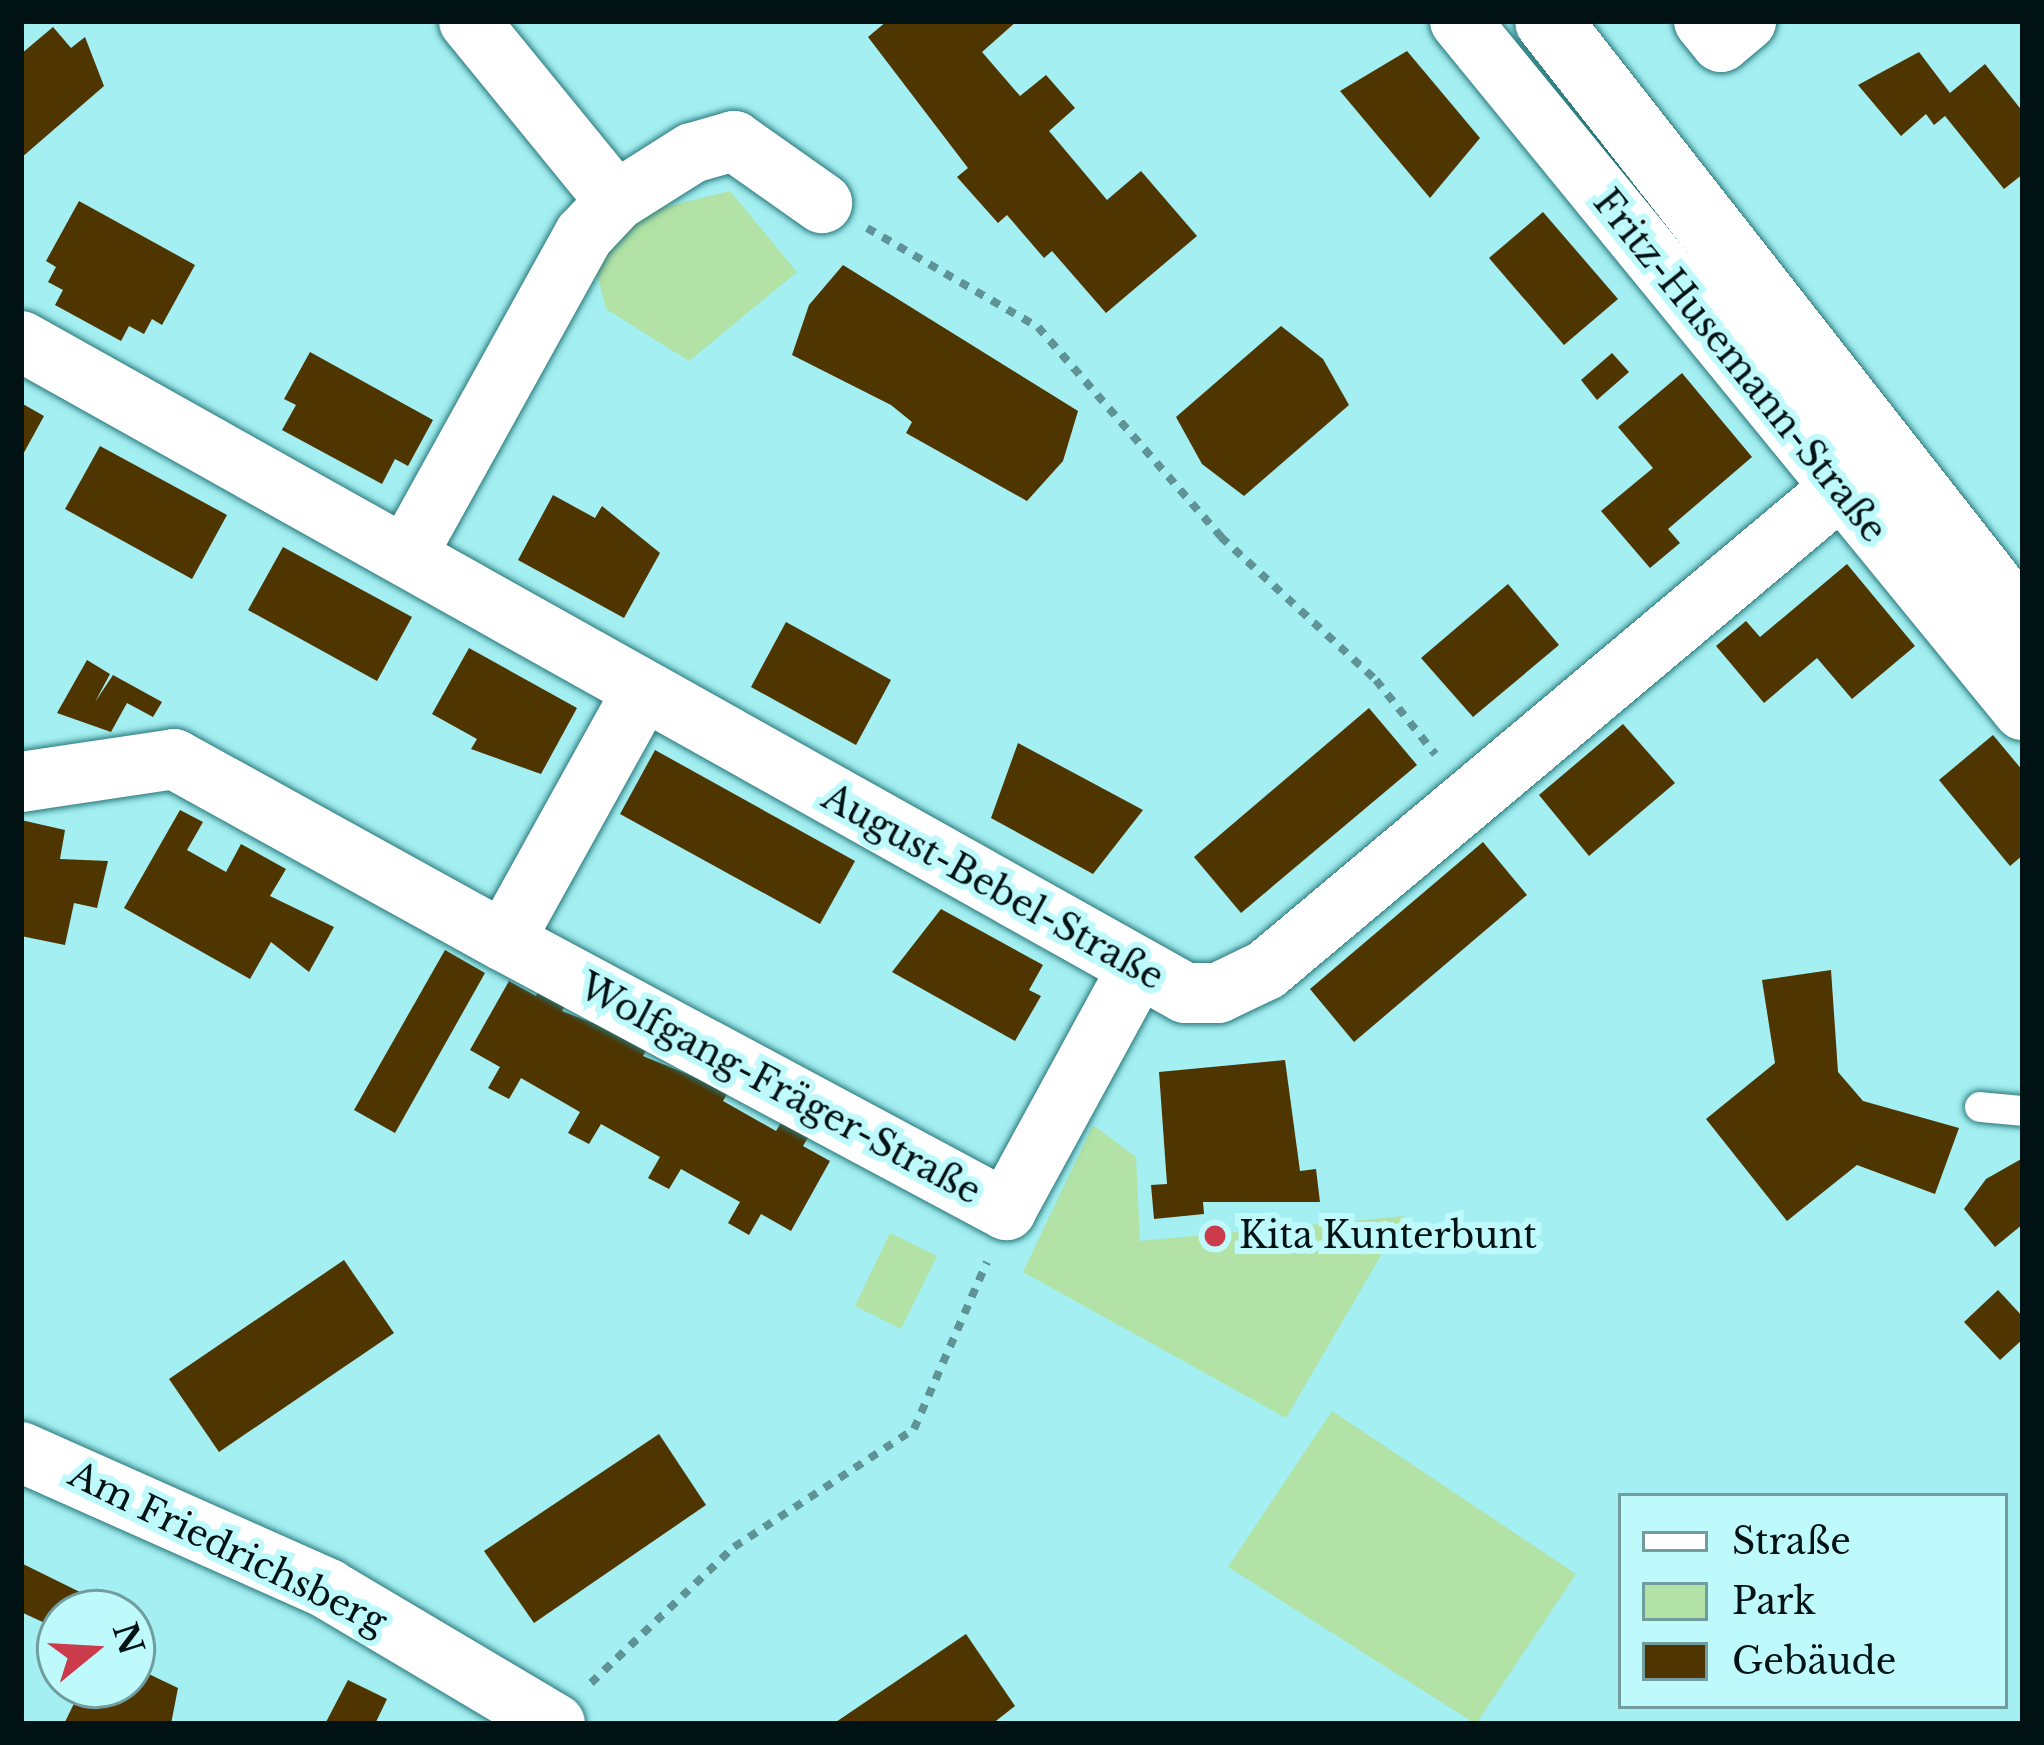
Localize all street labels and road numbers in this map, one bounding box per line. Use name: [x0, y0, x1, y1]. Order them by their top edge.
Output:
street label: Fritz-Husemann-Straße: [1585, 181, 1895, 551]
street label: August-Bebel-Straße: [815, 775, 1171, 999]
street label: Wolfgang-Fräger-Straße: [572, 965, 988, 1213]
street label: Am Friedrichsberg: [62, 1452, 394, 1644]

